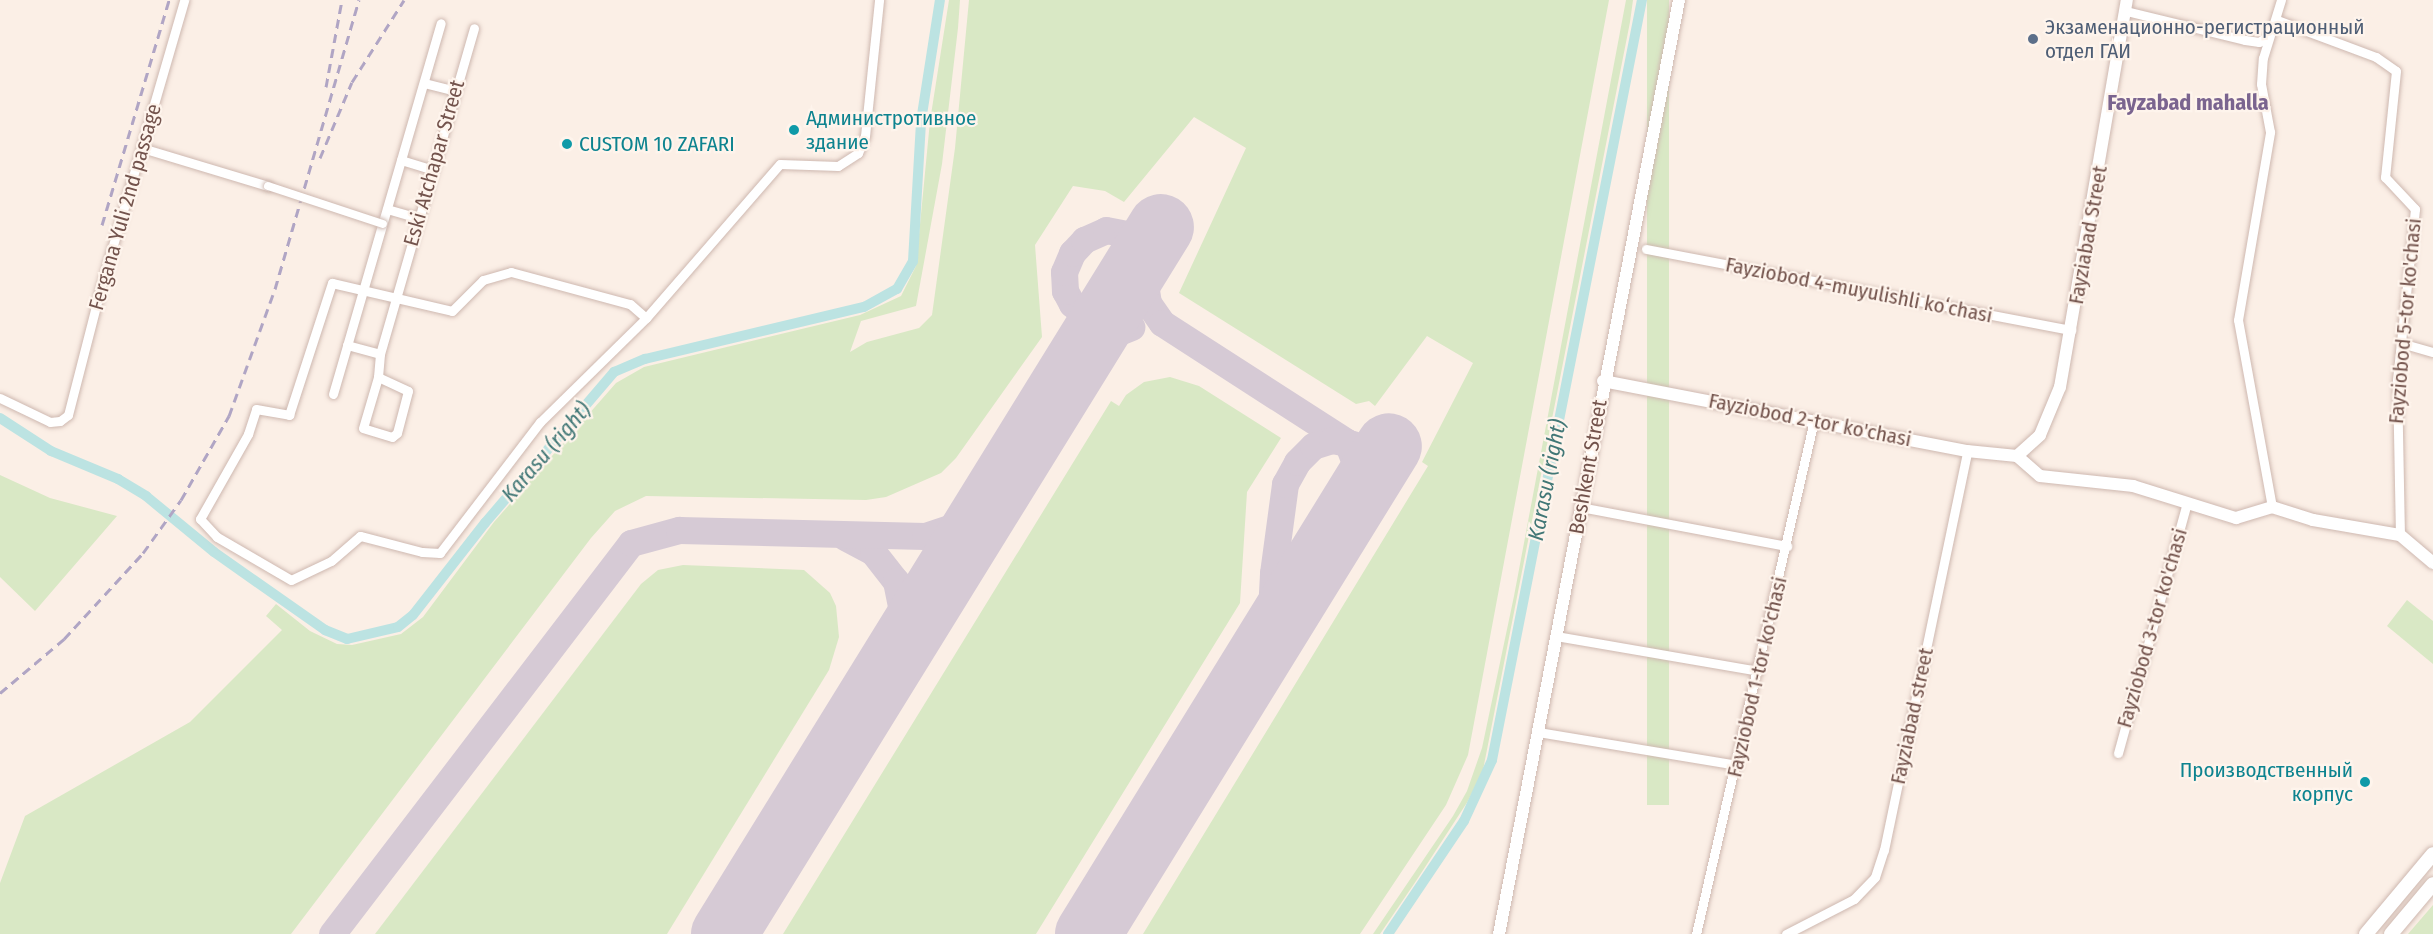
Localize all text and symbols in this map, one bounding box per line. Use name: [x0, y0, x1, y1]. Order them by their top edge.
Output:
place label: Экзаменационно-регистрационный отдел ГАИ: [2045, 14, 2364, 64]
marker: Экзаменационно-регистрационный отдел ГАИ: [2026, 32, 2040, 46]
street label: Eski Atchapar Street: [398, 77, 470, 249]
district label: Fayzabad mahalla: [2107, 90, 2269, 116]
street label: Fergana Yuli 2nd passage: [83, 101, 167, 313]
place label: Администротивное здание: [806, 105, 976, 155]
marker: Администротивное здание: [787, 123, 801, 137]
place label: CUSTOM 10 ZAFARI: [579, 131, 735, 157]
marker: CUSTOM 10 ZAFARI: [560, 137, 574, 151]
street label: Fayziabad Street: [2063, 164, 2113, 306]
street label: Fayziobod 5-tor ko'chasi: [2383, 217, 2427, 425]
street label: Fayziobod 4-muyulishli koʻchasi: [1723, 252, 1995, 328]
street label: Fayziobod 2-tor ko'chasi: [1706, 388, 1914, 452]
water label: Karasu (right): [496, 397, 596, 507]
street label: Beshkent Street: [1564, 398, 1612, 536]
water label: Karasu (right): [1522, 417, 1572, 543]
street label: Fayziobod 3-tor ko'chasi: [2111, 525, 2193, 731]
street label: Fayziobod 1-tor ko'chasi: [1722, 574, 1792, 780]
street label: Fayziabad street: [1885, 645, 1939, 787]
place label: Производственный корпус: [2180, 757, 2353, 807]
marker: Производственный корпус: [2358, 775, 2372, 789]

